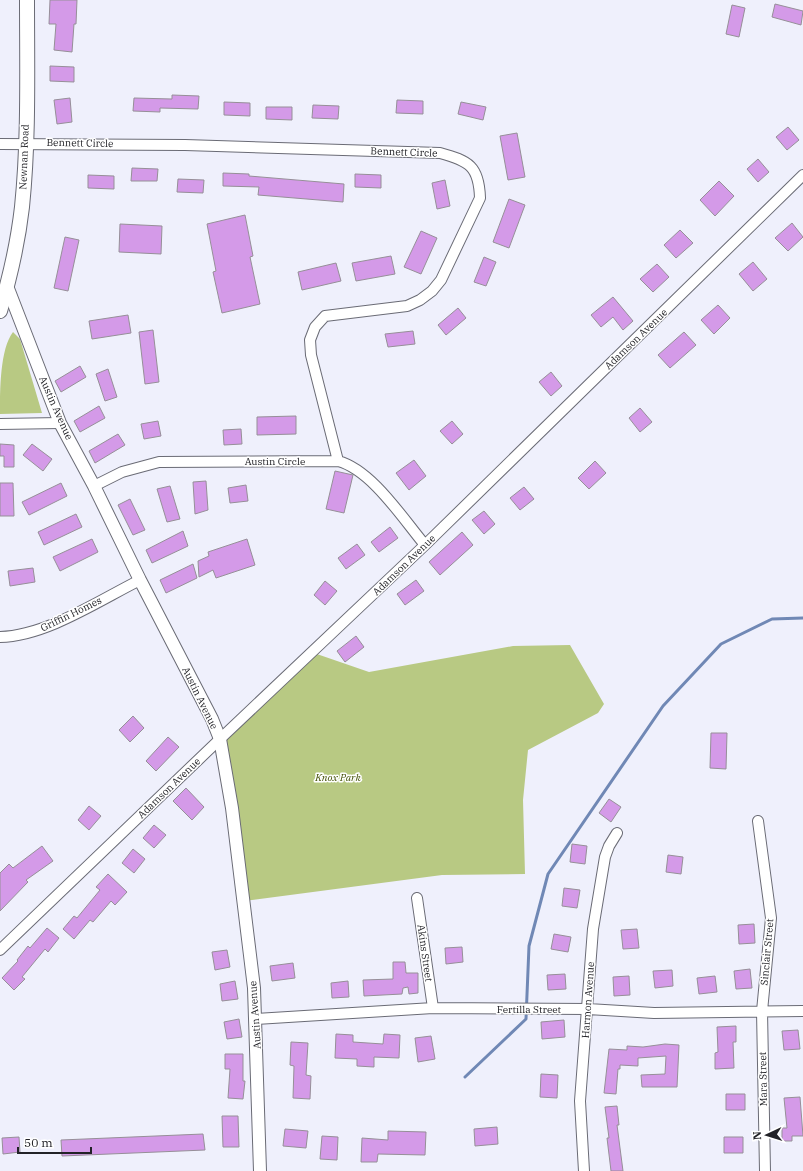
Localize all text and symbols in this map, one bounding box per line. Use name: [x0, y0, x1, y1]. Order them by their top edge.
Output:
street label: Newnan Road: [16, 124, 32, 190]
street label: Bennett Circle: [46, 136, 114, 150]
street label: Bennett Circle: [370, 144, 438, 160]
street label: Adamson Avenue: [602, 306, 670, 372]
street label: Austin Avenue: [36, 374, 76, 442]
street label: Austin Circle: [245, 455, 305, 468]
street label: Adamson Avenue: [370, 532, 438, 598]
street label: Griffin Homes: [38, 594, 104, 634]
street label: Austin Avenue: [179, 665, 221, 731]
street label: Adamson Avenue: [135, 755, 203, 821]
park label: Knox Park: [314, 771, 361, 784]
street label: Sinclair Street: [758, 918, 776, 986]
street label: Akins Street: [415, 924, 435, 983]
street label: Harmon Avenue: [579, 961, 597, 1039]
street label: Austin Avenue: [246, 981, 264, 1049]
street label: Fertilla Street: [497, 1003, 562, 1016]
street label: Mara Street: [756, 1051, 770, 1106]
north arrow: [747, 1115, 787, 1155]
scale bar: [18, 1129, 91, 1155]
text: N: [750, 1131, 764, 1141]
text: 50 m: [24, 1135, 53, 1150]

